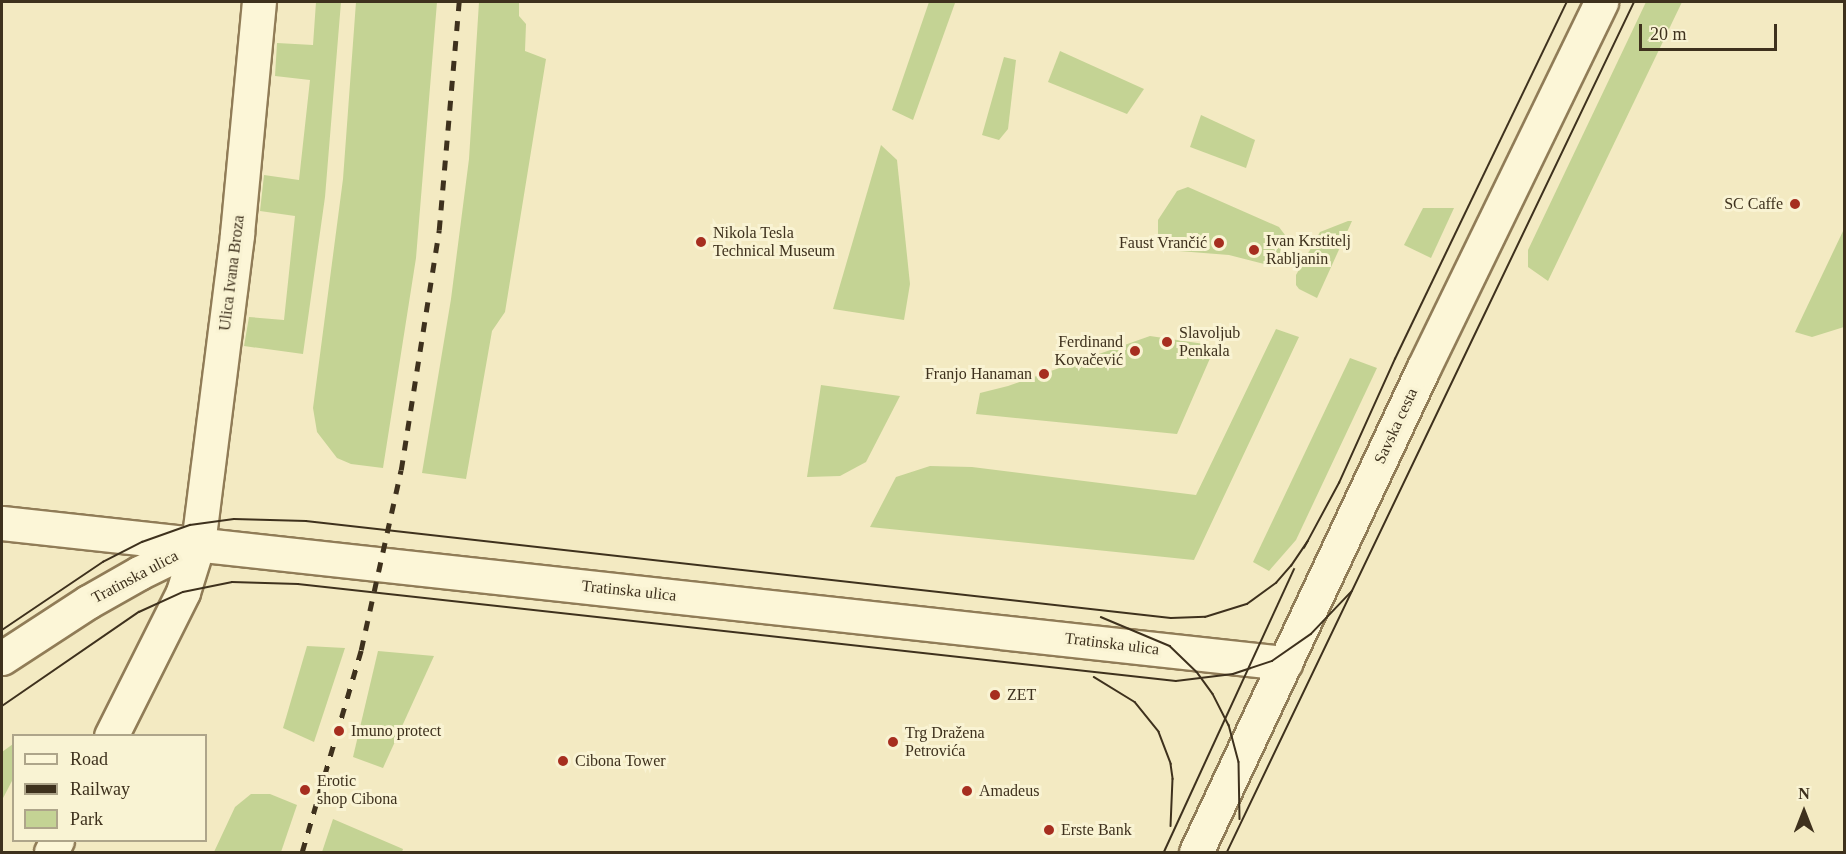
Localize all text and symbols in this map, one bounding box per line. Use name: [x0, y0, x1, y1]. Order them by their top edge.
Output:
scale bar: [1642, 12, 1780, 50]
text: 20 m: [1650, 24, 1687, 44]
place label: SC Caffe: [1724, 194, 1783, 214]
marker: SC Caffe: [1788, 197, 1802, 211]
street label: Ulica Ivana Broza: [215, 214, 249, 332]
place label: Nikola Tesla Technical Museum: [713, 223, 835, 261]
place label: Ivan Krstitelj Rabljanin: [1266, 231, 1351, 269]
place label: Faust Vrančić: [1119, 233, 1207, 253]
marker: Nikola Tesla Technical Museum: [694, 235, 708, 249]
marker: Faust Vrančić: [1212, 236, 1226, 250]
marker: Ivan Krstitelj Rabljanin: [1247, 243, 1261, 257]
place label: Slavoljub Penkala: [1179, 323, 1240, 361]
place label: Ferdinand Kovačević: [1055, 332, 1123, 370]
marker: Slavoljub Penkala: [1160, 335, 1174, 349]
marker: Ferdinand Kovačević: [1128, 344, 1142, 358]
place label: Franjo Hanaman: [925, 364, 1032, 384]
marker: Franjo Hanaman: [1037, 367, 1051, 381]
street label: Savska cesta: [1370, 385, 1422, 467]
street label: Tratinska ulica: [89, 546, 181, 608]
street label: Tratinska ulica: [581, 576, 677, 606]
street label: Tratinska ulica: [1064, 629, 1160, 659]
place label: ZET: [1007, 685, 1036, 705]
marker: ZET: [988, 688, 1002, 702]
place label: Imuno protect: [351, 721, 441, 741]
place label: Trg Dražena Petrovića: [905, 723, 985, 761]
marker: Imuno protect: [332, 724, 346, 738]
legend: [12, 734, 207, 842]
marker: Trg Dražena Petrovića: [886, 735, 900, 749]
text: Road: [70, 749, 108, 769]
place label: Cibona Tower: [575, 751, 666, 771]
marker: Cibona Tower: [556, 754, 570, 768]
place label: Erotic shop Cibona: [317, 771, 397, 809]
text: Railway: [70, 779, 130, 799]
place label: Amadeus: [979, 781, 1039, 801]
north arrow: [1774, 782, 1834, 842]
marker: Erotic shop Cibona: [298, 783, 312, 797]
marker: Amadeus: [960, 784, 974, 798]
text: N: [1798, 785, 1810, 802]
text: Park: [70, 809, 103, 829]
place label: Erste Bank: [1061, 820, 1132, 840]
marker: Erste Bank: [1042, 823, 1056, 837]

